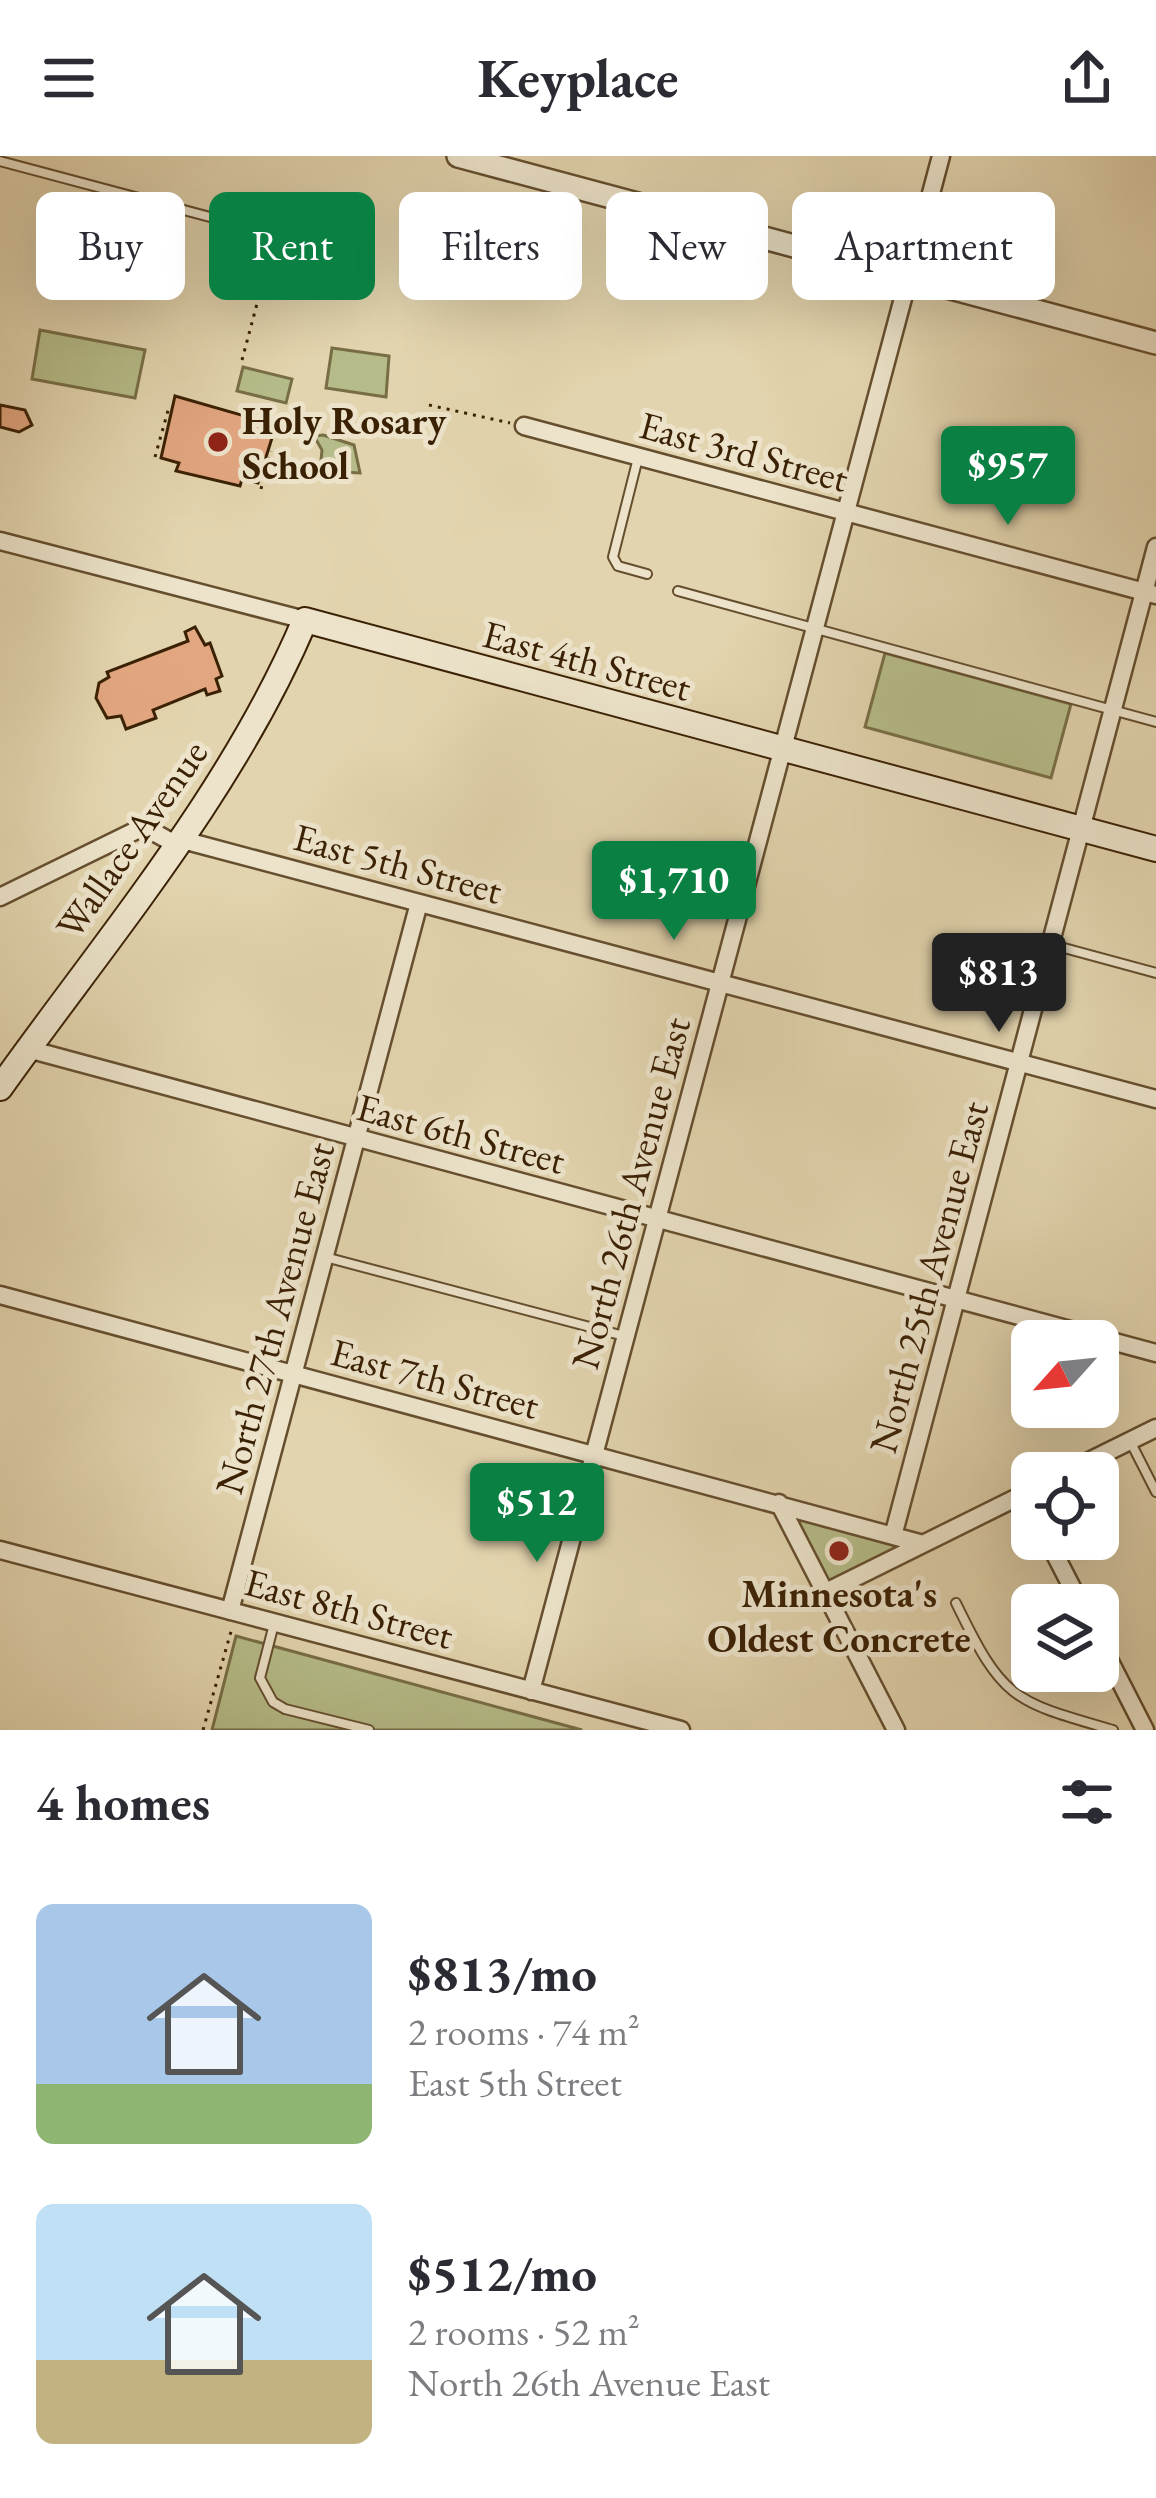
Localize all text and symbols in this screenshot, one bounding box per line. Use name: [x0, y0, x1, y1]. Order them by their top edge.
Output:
text: Keyplace: [477, 43, 679, 113]
icon: menu: [36, 45, 102, 111]
icon: share: [1054, 45, 1120, 111]
chip: Buy: [36, 192, 185, 300]
chip: Rent: [209, 192, 375, 300]
chip: Filters: [399, 192, 582, 300]
chip: New: [606, 192, 768, 300]
chip: Apartment: [792, 192, 1055, 300]
place label: Holy Rosary School: [242, 395, 446, 491]
street label: East 3rd Street: [634, 399, 854, 504]
pin: $957: [937, 426, 1079, 528]
marker: Holy Rosary School: [205, 429, 231, 455]
text: $957: [968, 439, 1048, 490]
street label: East 4th Street: [477, 608, 697, 713]
street label: Wallace Avenue: [44, 730, 219, 949]
street label: East 5th Street: [288, 811, 508, 916]
pin: $1,710: [576, 841, 772, 943]
text: $1,710: [619, 854, 729, 905]
pin: $813: [928, 933, 1070, 1035]
text: $813: [959, 946, 1039, 997]
street label: North 26th Avenue East: [559, 1012, 702, 1375]
street label: East 6th Street: [351, 1081, 571, 1186]
street label: North 25th Avenue East: [857, 1096, 1000, 1459]
street label: North 27th Avenue East: [203, 1137, 346, 1500]
north arrow: [1011, 1320, 1119, 1428]
map controls: [1011, 1320, 1119, 1692]
street label: East 7th Street: [325, 1326, 545, 1431]
button: locate: [1011, 1452, 1119, 1560]
pin: $512: [466, 1463, 608, 1565]
text: $512: [497, 1476, 577, 1527]
marker: Minnesota's Oldest Concrete: [826, 1538, 852, 1564]
street label: East 8th Street: [239, 1556, 459, 1661]
place label: Minnesota's Oldest Concrete: [707, 1568, 971, 1664]
button: layers: [1011, 1584, 1119, 1692]
text: 4 homes: [36, 1769, 210, 1835]
icon: filters: [1054, 1769, 1120, 1835]
text: $813/mo: [408, 1940, 597, 2006]
icon: home: [132, 1952, 276, 2096]
text: 2 rooms · 74 m²: [408, 2006, 640, 2057]
text: East 5th Street: [408, 2057, 622, 2108]
text: $512/mo: [408, 2240, 597, 2306]
icon: home: [132, 2252, 276, 2396]
text: 2 rooms · 52 m²: [408, 2306, 640, 2357]
text: North 26th Avenue East: [408, 2357, 770, 2408]

